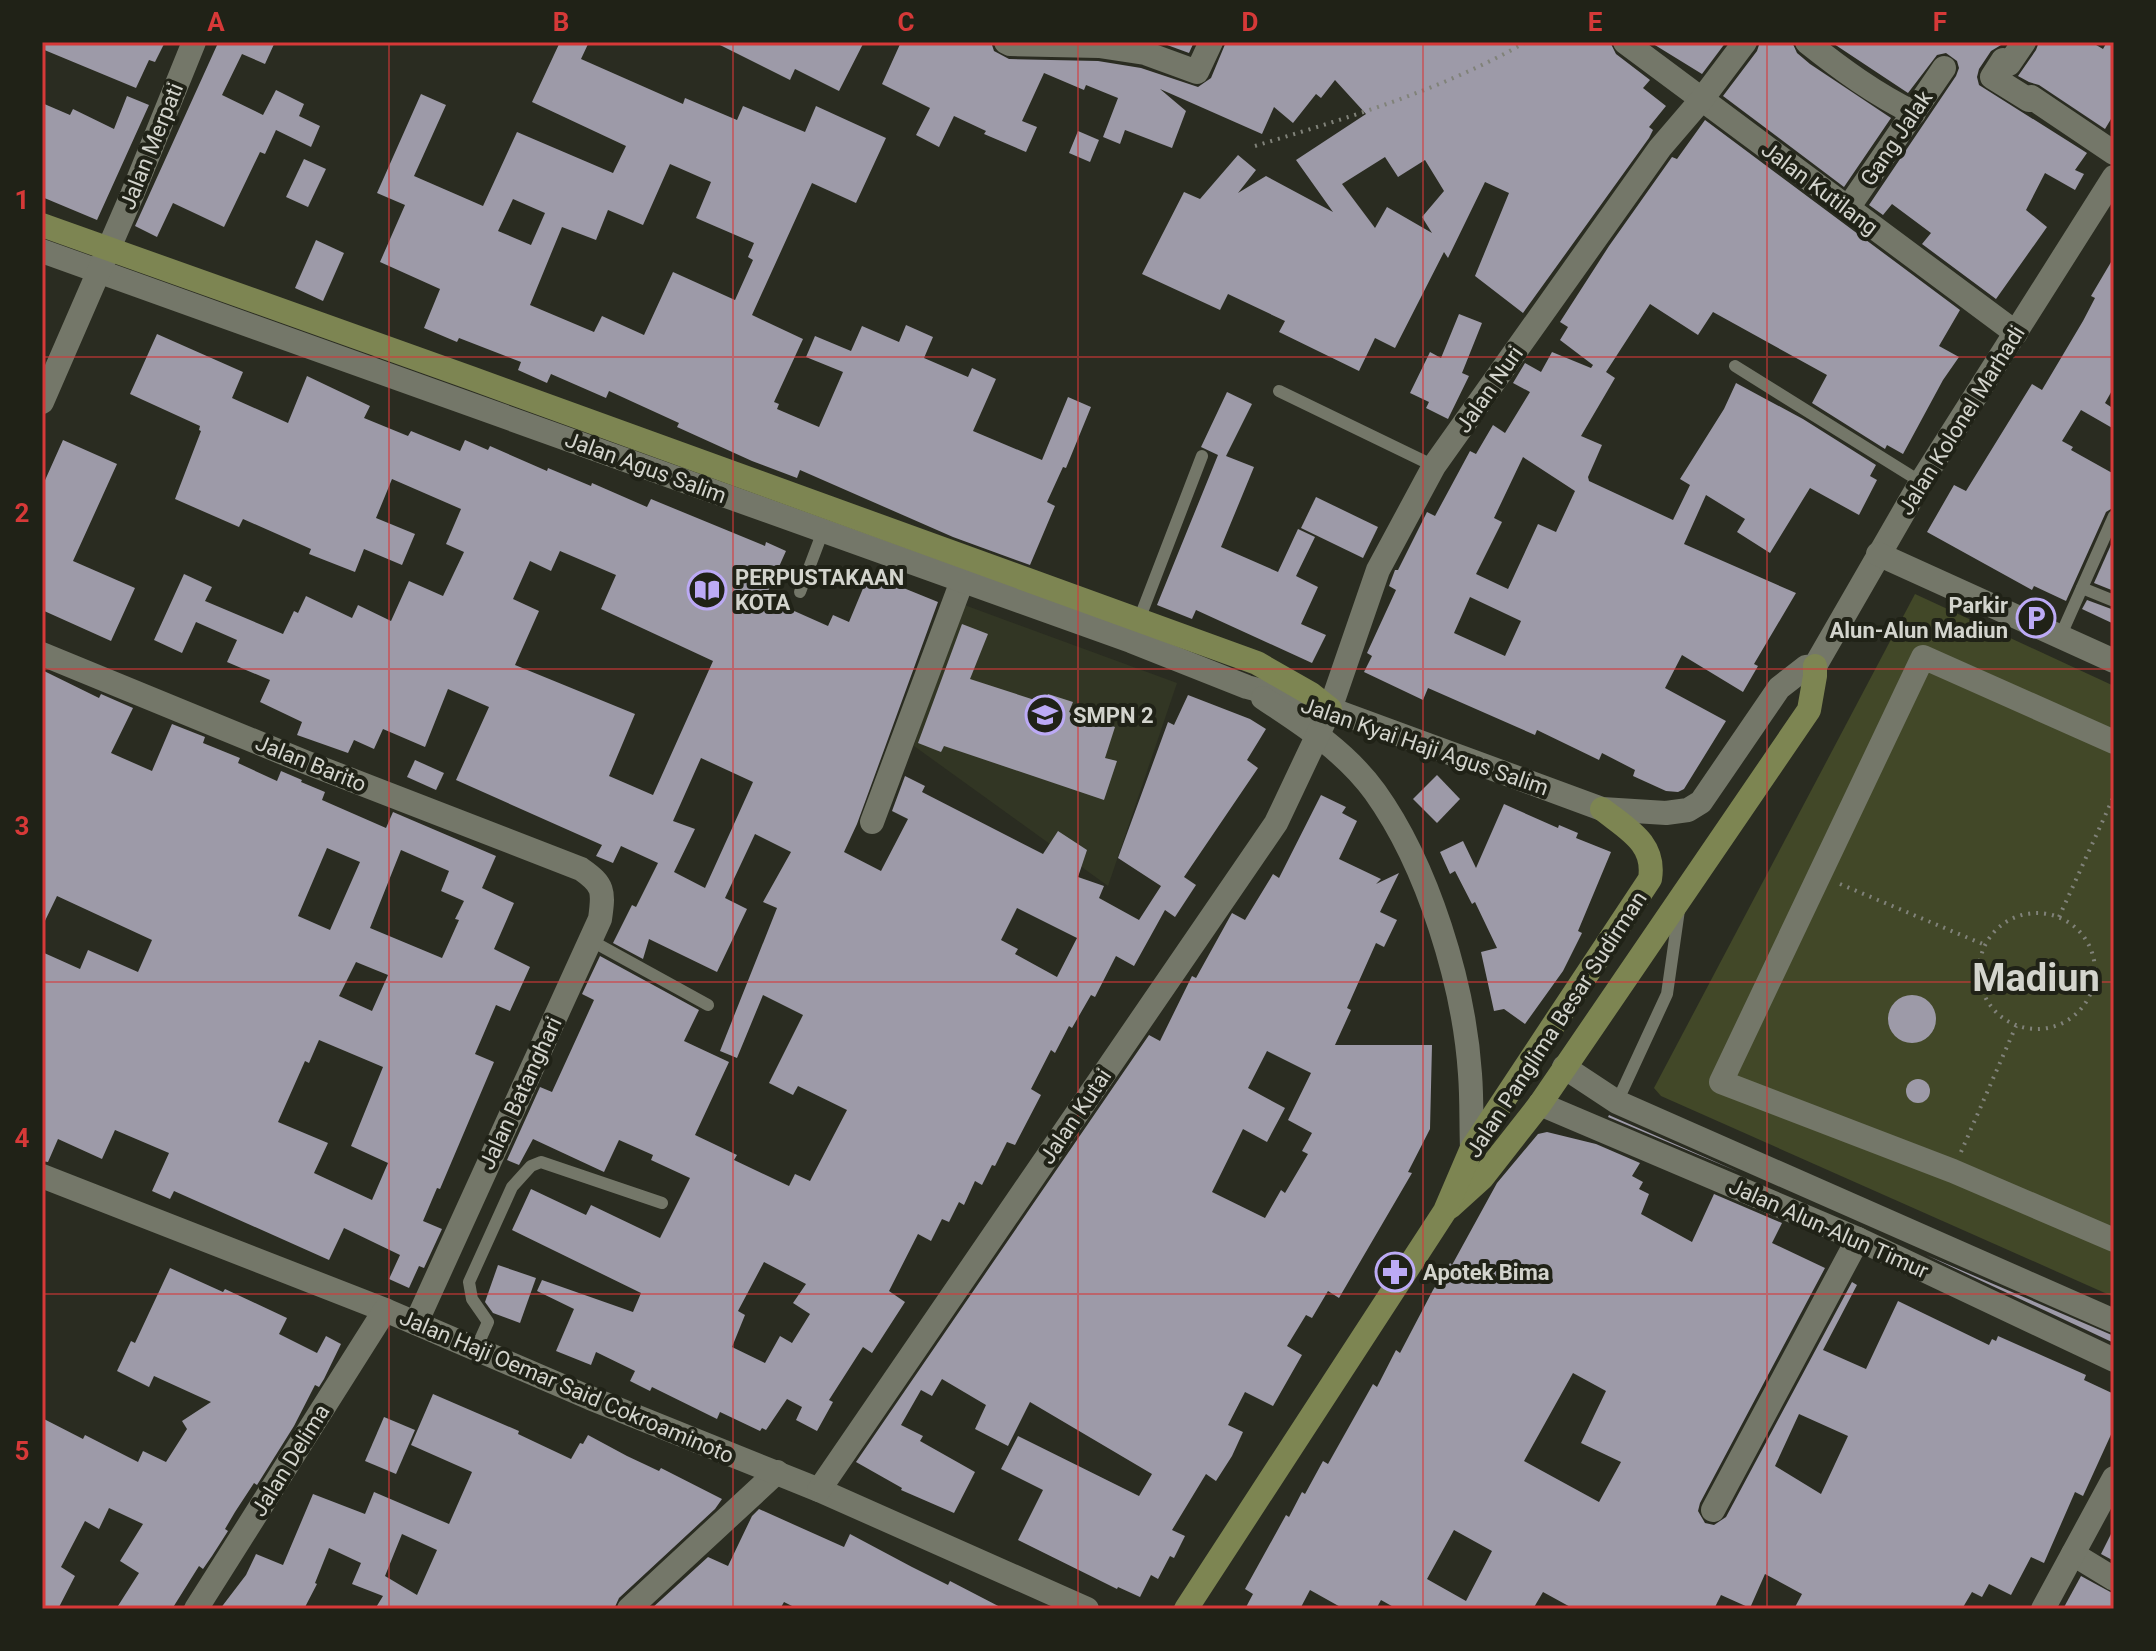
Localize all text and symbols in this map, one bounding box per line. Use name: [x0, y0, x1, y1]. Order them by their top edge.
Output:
text: A: [207, 7, 225, 37]
text: B: [553, 7, 569, 37]
text: C: [897, 7, 915, 37]
text: D: [1242, 7, 1258, 37]
text: E: [1588, 7, 1603, 37]
text: F: [1933, 7, 1947, 37]
street label: Jalan Merpati: [115, 79, 188, 213]
street label: Gang Jalak: [1855, 85, 1938, 191]
street label: Jalan Kutilang: [1757, 137, 1883, 240]
text: 1: [15, 185, 29, 215]
street label: Jalan Kolonel Marhadi: [1893, 321, 2030, 519]
street label: Jalan Nuri: [1451, 341, 1528, 437]
street label: Jalan Agus Salim: [562, 427, 730, 508]
text: 2: [15, 498, 29, 528]
place label: PERPUSTAKAAN KOTA: [735, 565, 904, 615]
library icon: PERPUSTAKAAN KOTA: [686, 569, 728, 611]
place label: Parkir Alun-Alun Madiun: [1829, 593, 2008, 643]
parking icon: Parkir Alun-Alun Madiun: [2015, 597, 2057, 639]
street label: Jalan Kyai Haji Agus Salim: [1298, 692, 1552, 801]
school or university icon: SMPN 2: [1024, 694, 1066, 736]
place label: SMPN 2: [1073, 703, 1154, 728]
street label: Jalan Barito: [252, 730, 370, 797]
text: 3: [15, 811, 29, 841]
street label: Jalan Panglima Besar Sudirman: [1461, 887, 1652, 1162]
district label: Madiun: [1972, 956, 2100, 1000]
street label: Jalan Batanghari: [474, 1013, 567, 1173]
street label: Jalan Kutai: [1035, 1064, 1116, 1169]
text: 4: [15, 1123, 30, 1153]
street label: Jalan Alun-Alun Timur: [1725, 1173, 1933, 1284]
pharmacy icon: Apotek Bima: [1374, 1251, 1416, 1293]
place label: Apotek Bima: [1423, 1260, 1550, 1285]
street label: Jalan Haji Oemar Said Cokroaminoto: [396, 1305, 738, 1468]
street label: Jalan Delima: [246, 1400, 335, 1521]
text: 5: [15, 1436, 29, 1466]

